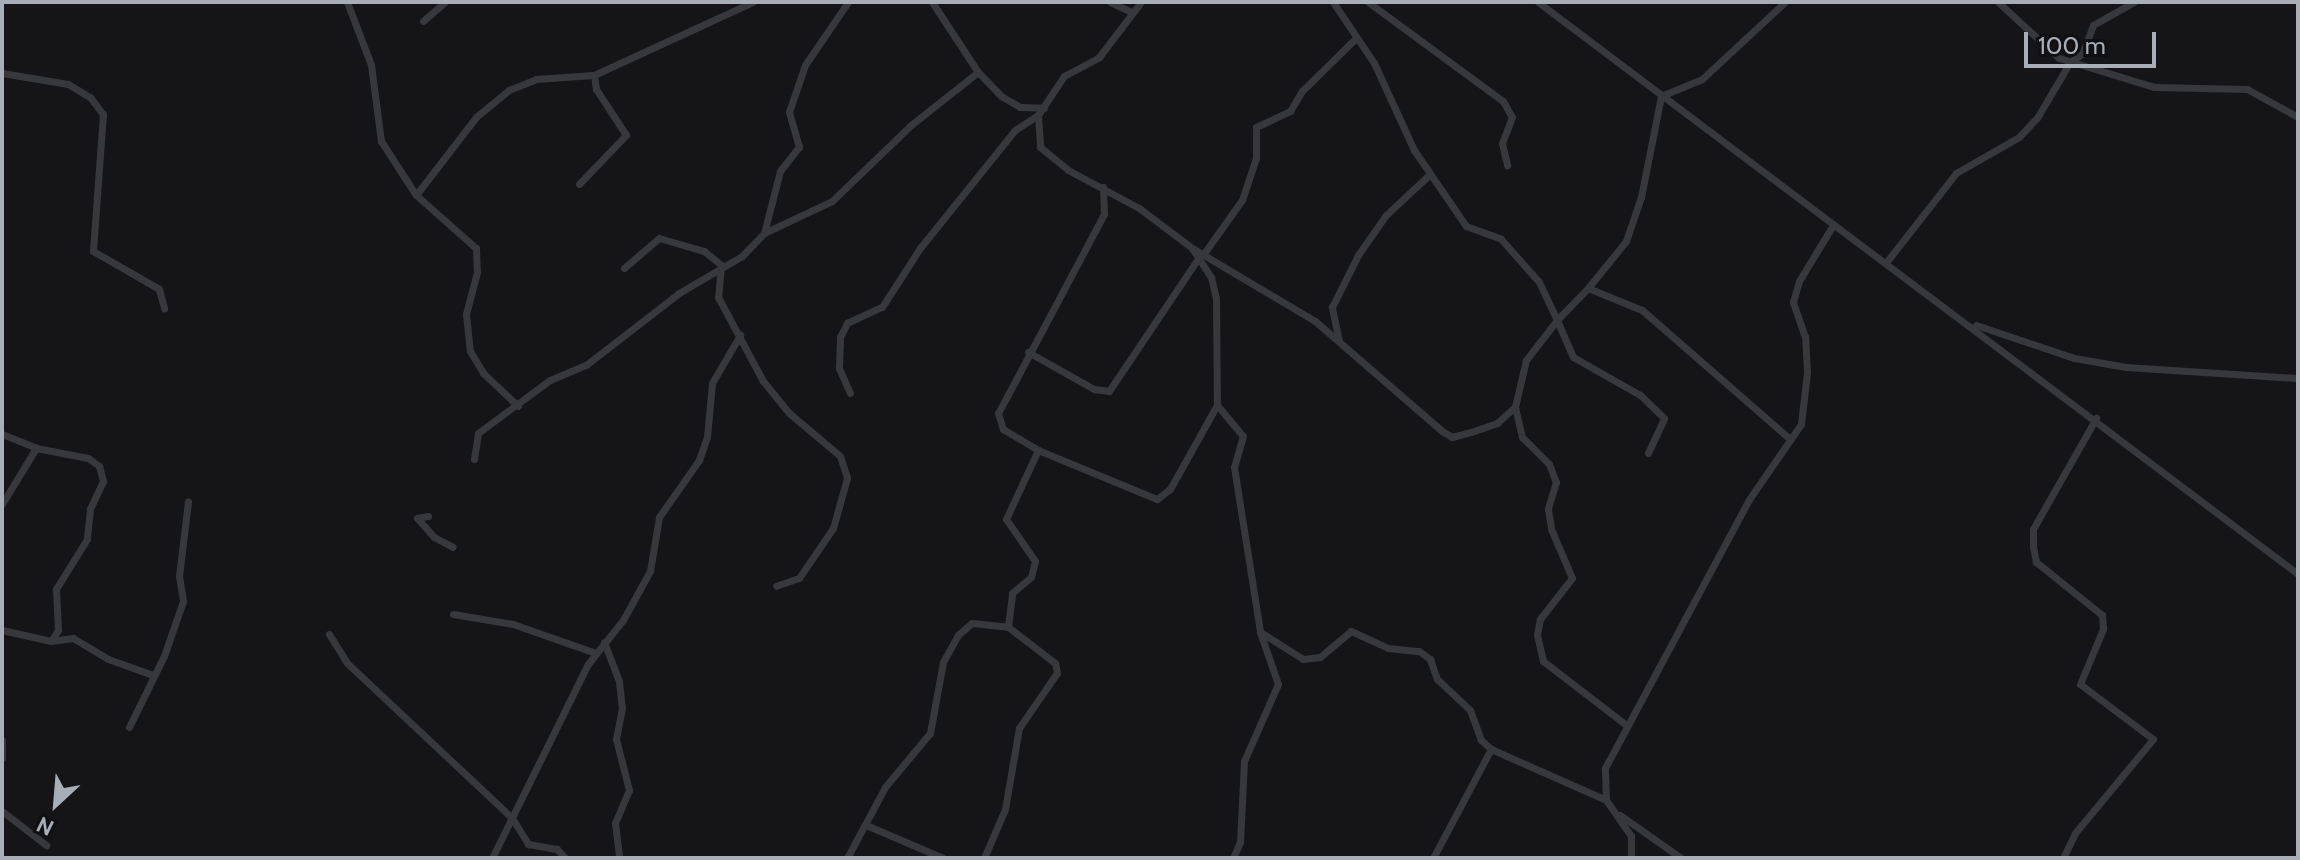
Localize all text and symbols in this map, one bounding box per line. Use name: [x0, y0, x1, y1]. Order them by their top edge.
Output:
scale bar: [2028, 16, 2160, 66]
text: 100 m: [2038, 31, 2106, 60]
north arrow: [16, 764, 96, 844]
text: N: [32, 810, 58, 842]

